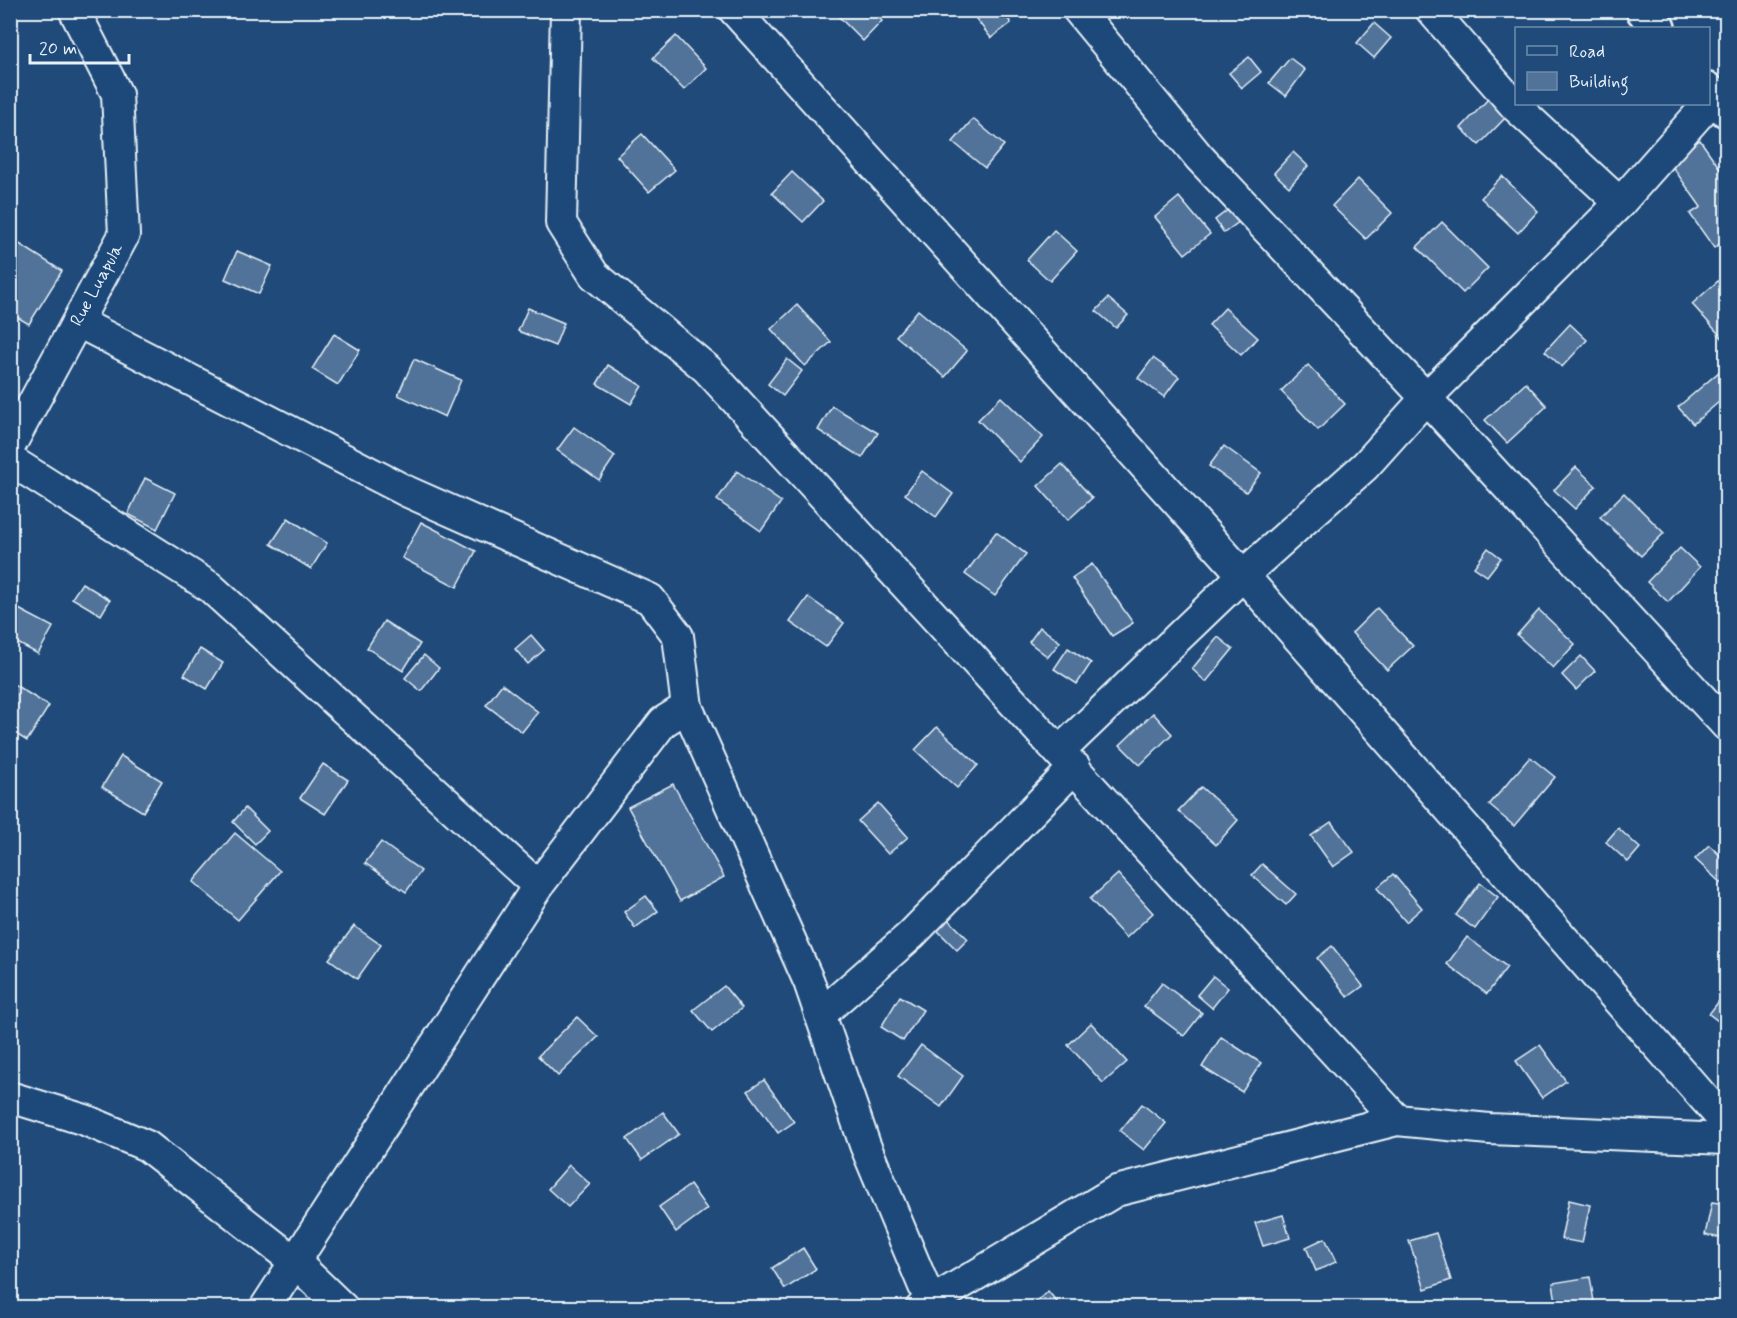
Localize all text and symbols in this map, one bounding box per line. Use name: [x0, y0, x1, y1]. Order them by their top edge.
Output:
scale bar: [30, 27, 129, 65]
legend: [1515, 27, 1710, 105]
text: 20 m: [39, 37, 77, 61]
text: Road: [1569, 40, 1605, 64]
text: Building: [1569, 70, 1629, 96]
street label: Rue Luapula: [65, 239, 129, 331]

